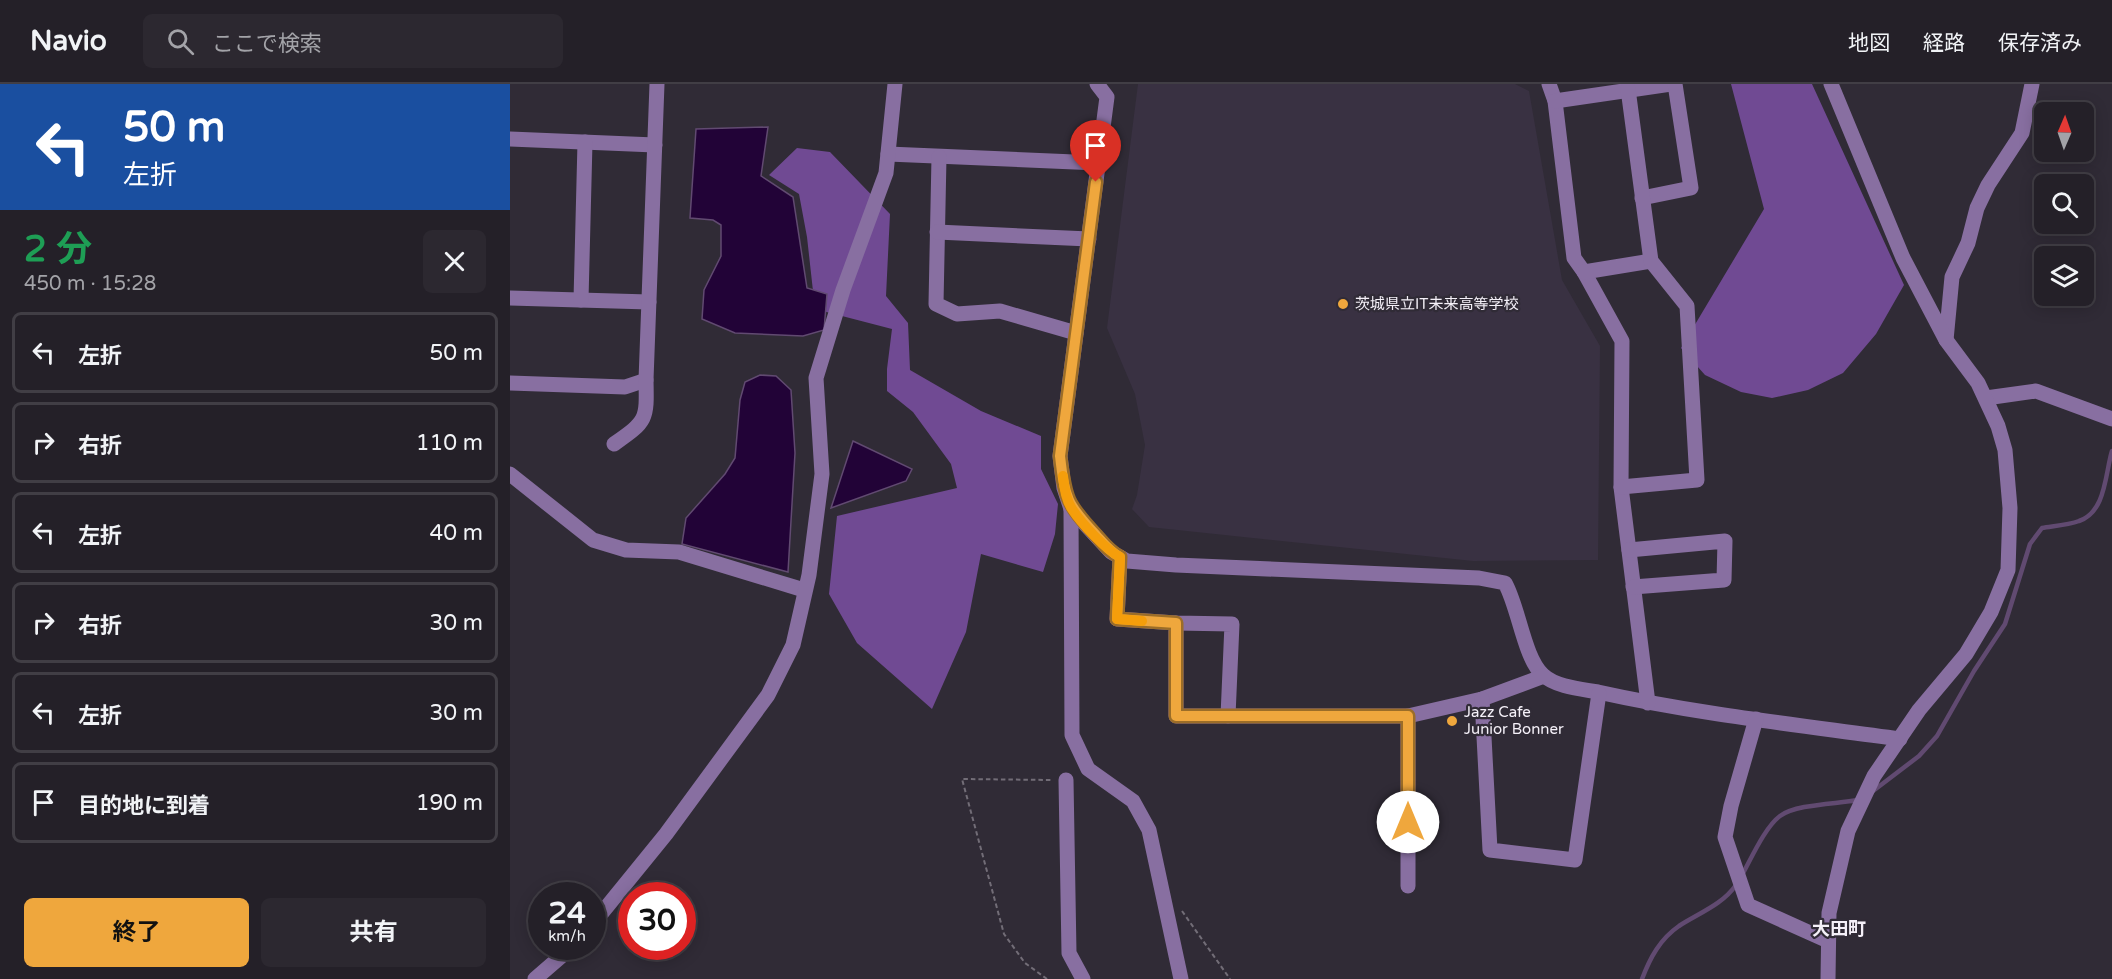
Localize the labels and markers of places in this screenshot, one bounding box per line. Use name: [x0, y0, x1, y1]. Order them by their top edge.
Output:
pin: [1070, 120, 1121, 182]
place label: 茨城県立IT未来高等学校: [1355, 295, 1518, 313]
marker: 茨城県立IT未来高等学校: [1336, 297, 1350, 311]
place label: Jazz Cafe Junior Bonner: [1464, 703, 1564, 738]
marker: Jazz Cafe Junior Bonner: [1445, 714, 1459, 728]

